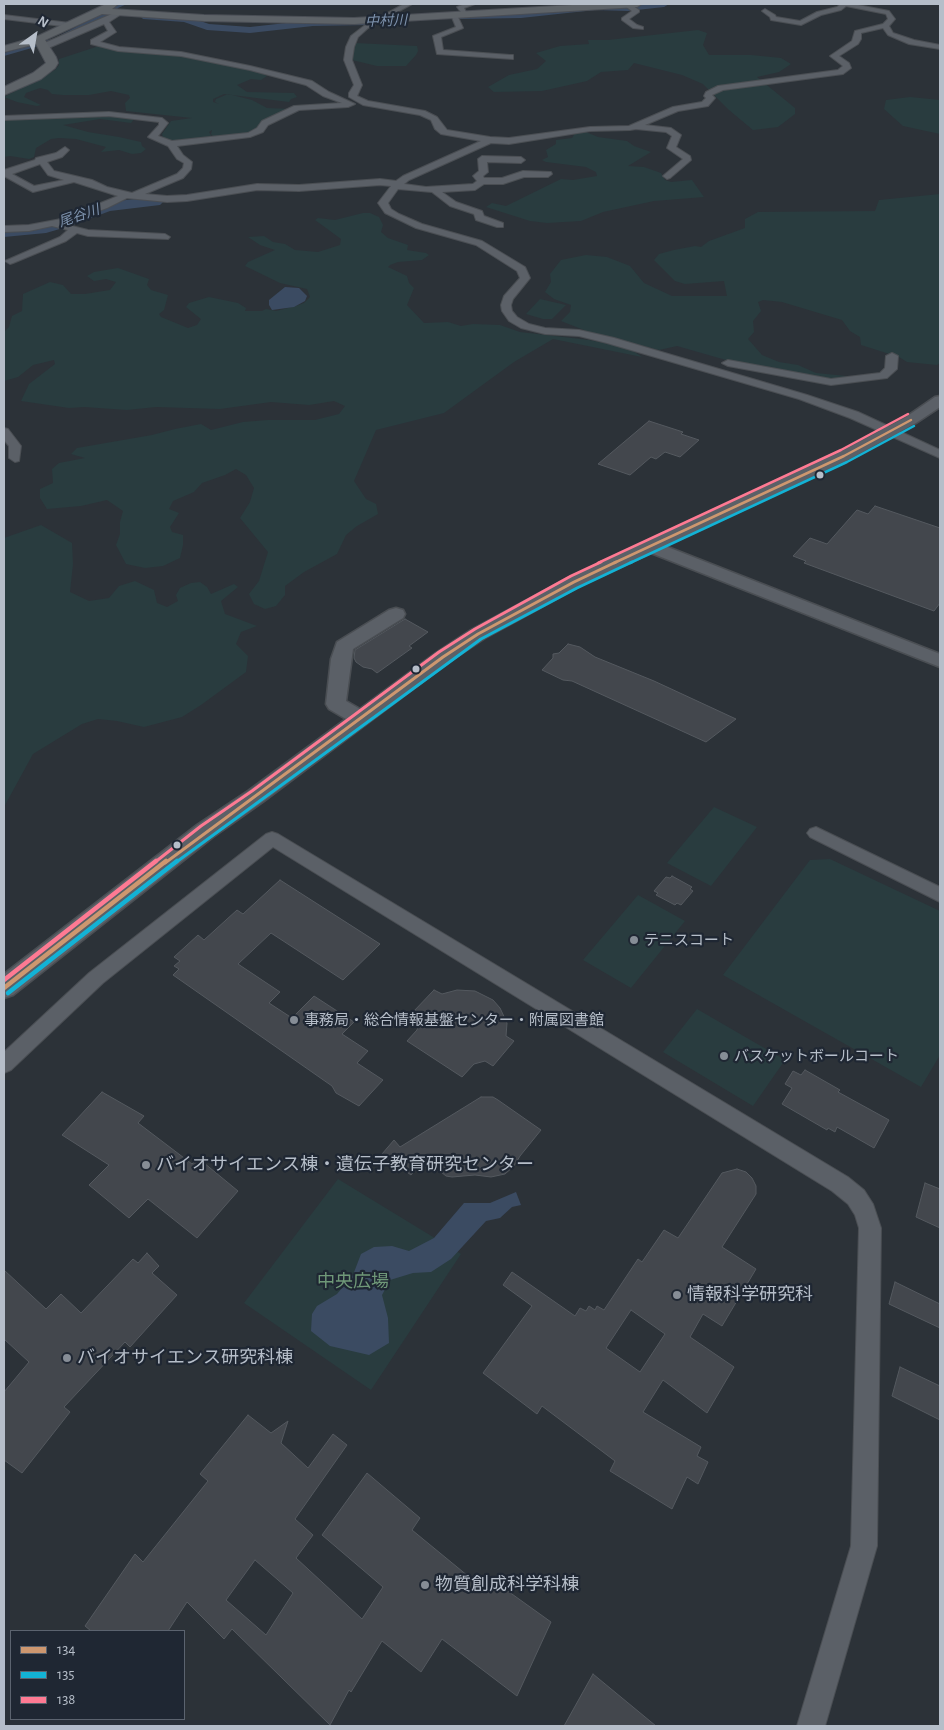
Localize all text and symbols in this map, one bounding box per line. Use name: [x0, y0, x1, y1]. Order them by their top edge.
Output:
north arrow: [10, 10, 60, 60]
water label: 中村川: [365, 12, 407, 30]
text: N: [35, 14, 51, 31]
water label: 尾谷川: [56, 201, 102, 231]
unlabelled marker: [815, 470, 825, 480]
unlabelled marker: [411, 664, 421, 674]
unlabelled marker: [172, 840, 182, 850]
place label: テニスコート: [644, 931, 734, 949]
marker: テニスコート: [628, 934, 640, 946]
place label: 事務局・総合情報基盤センター・附属図書館: [304, 1011, 604, 1029]
marker: 事務局・総合情報基盤センター・附属図書館: [288, 1014, 300, 1026]
place label: バスケットボールコート: [734, 1047, 899, 1065]
marker: バスケットボールコート: [718, 1050, 730, 1062]
place label: バイオサイエンス棟・遺伝子教育研究センター: [156, 1154, 534, 1176]
marker: バイオサイエンス棟・遺伝子教育研究センター: [140, 1159, 152, 1171]
park label: 中央広場: [317, 1271, 389, 1293]
place label: 情報科学研究科: [687, 1284, 813, 1306]
marker: 情報科学研究科: [671, 1289, 683, 1301]
place label: バイオサイエンス研究科棟: [77, 1347, 293, 1369]
marker: バイオサイエンス研究科棟: [61, 1352, 73, 1364]
place label: 物質創成科学科棟: [435, 1574, 579, 1596]
marker: 物質創成科学科棟: [419, 1579, 431, 1591]
legend: [10, 1630, 185, 1720]
text: 134: [57, 1642, 76, 1657]
text: 135: [57, 1667, 75, 1682]
text: 138: [57, 1692, 75, 1707]

